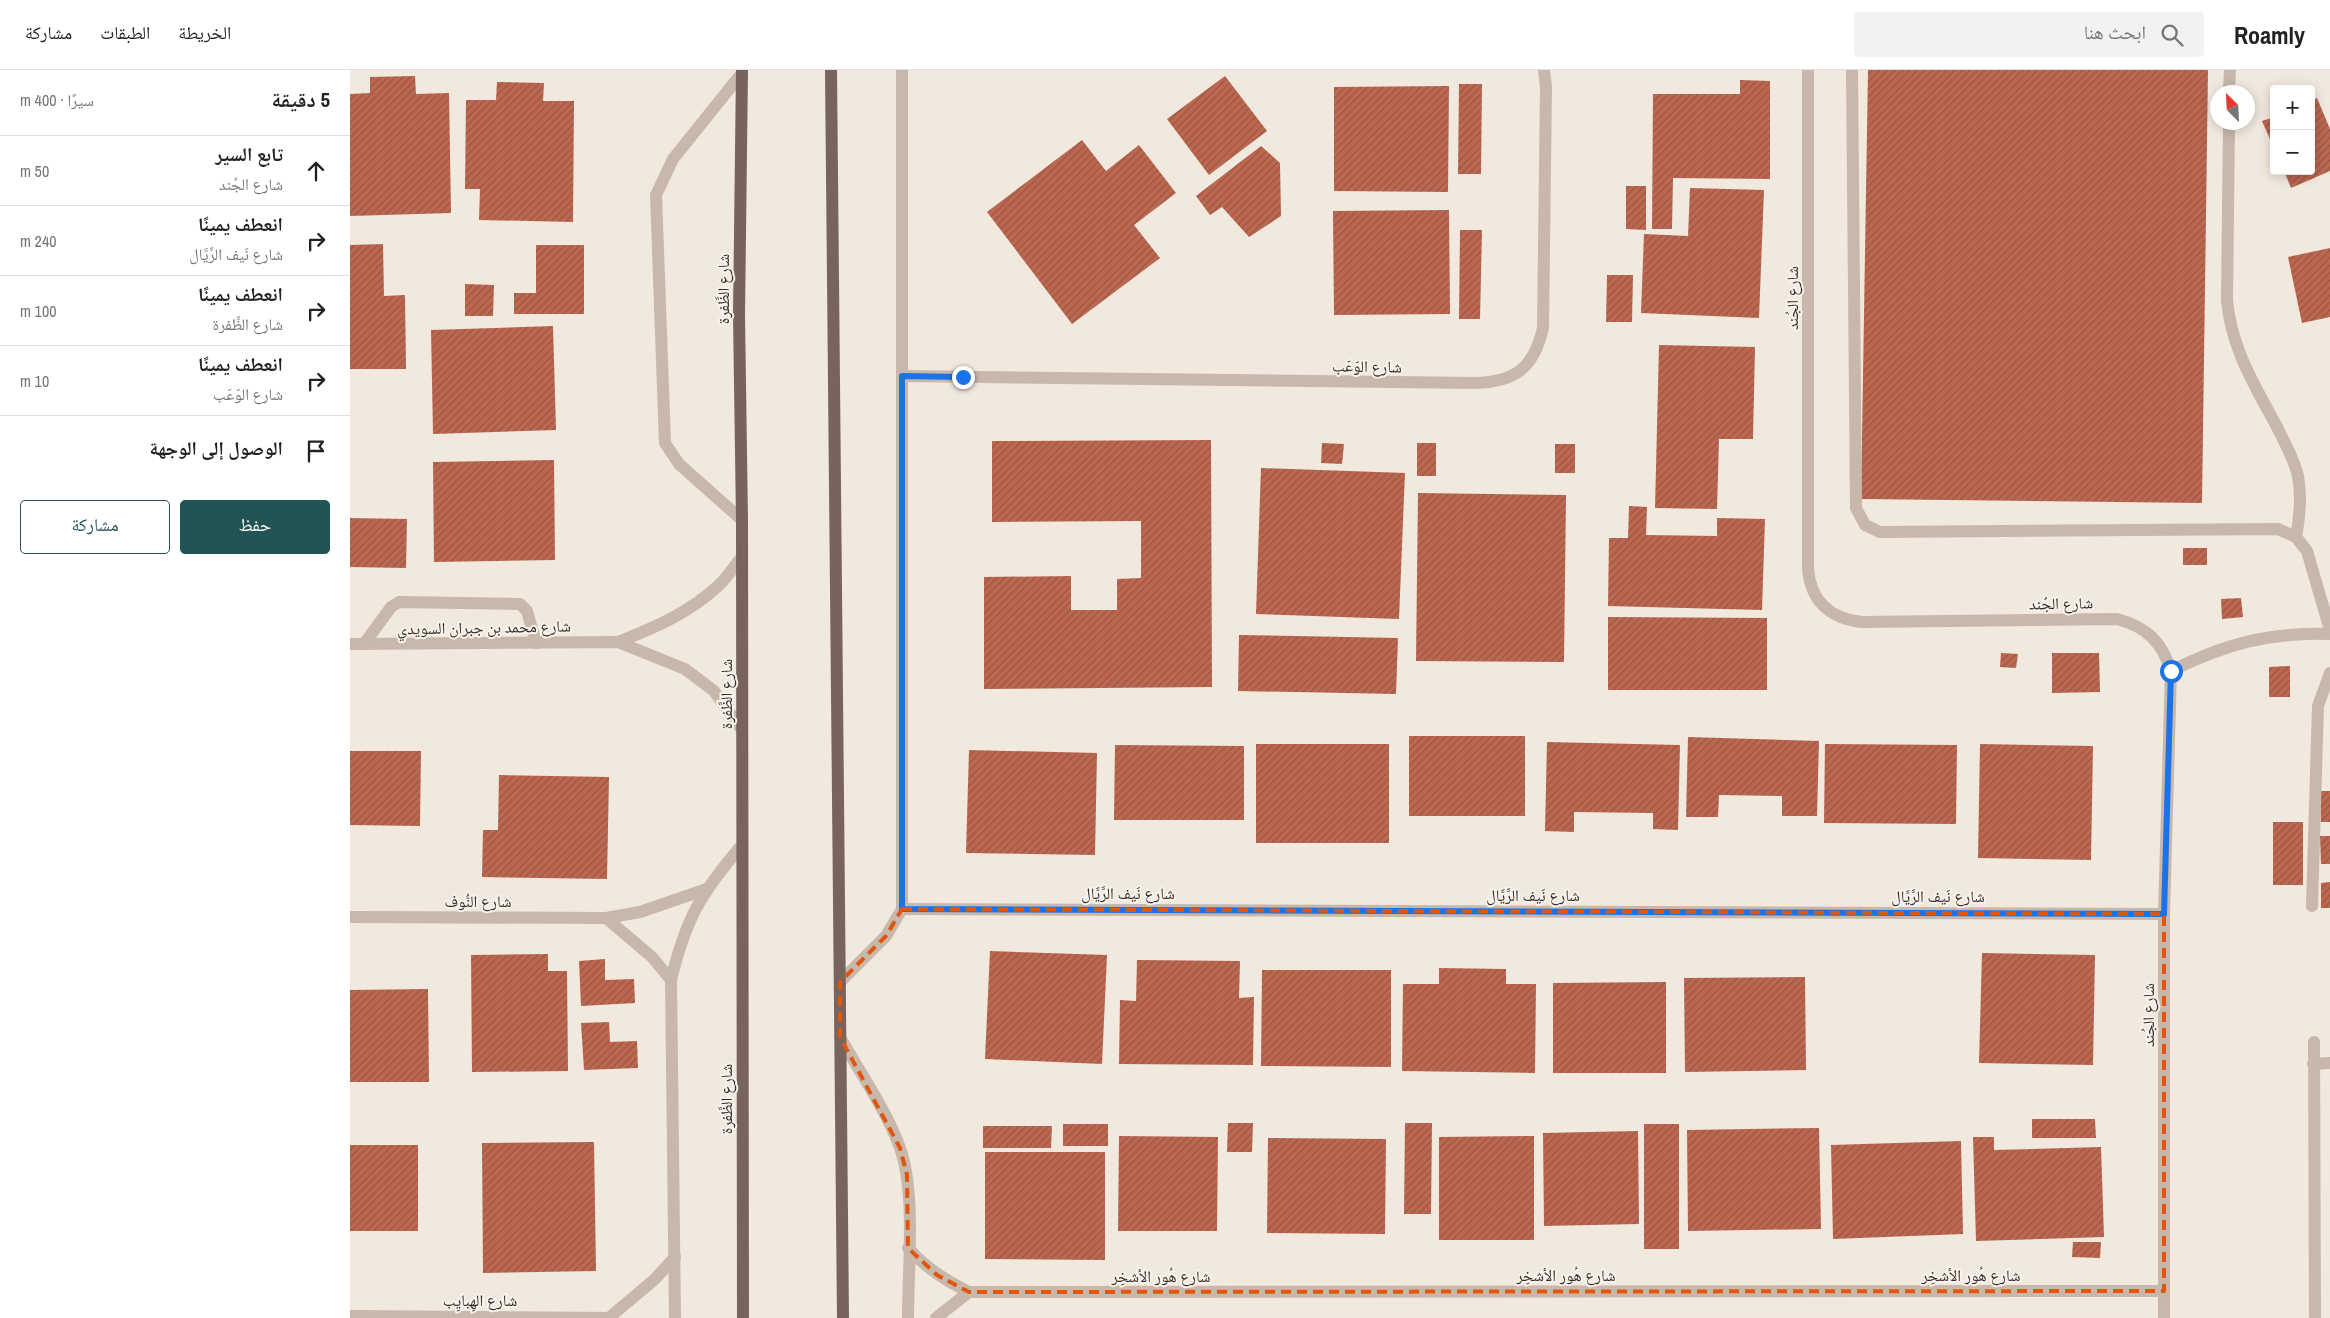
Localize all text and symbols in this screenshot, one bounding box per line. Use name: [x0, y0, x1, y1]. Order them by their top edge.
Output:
search box: [1854, 12, 2204, 57]
text: ابحث هنا: [2084, 19, 2146, 45]
text: Roamly: [2234, 19, 2305, 51]
text: مشاركة: [25, 20, 72, 45]
text: الطبقات: [100, 20, 150, 45]
text: الخريطة: [178, 20, 231, 45]
icon: search: [2158, 21, 2186, 49]
text: 5 دقيقة: [272, 85, 330, 114]
north arrow: [2210, 85, 2255, 130]
map controls: [2270, 85, 2315, 175]
button: +: [2270, 85, 2315, 130]
text: سيرًا · 400 m: [20, 89, 94, 111]
button: −: [2270, 130, 2315, 175]
text: تابع السير: [215, 141, 283, 167]
icon: ahead: [302, 157, 330, 185]
text: 50 m: [20, 160, 49, 182]
text: شارع الجُند: [219, 173, 283, 195]
text: انعطف يمينًا: [198, 211, 283, 237]
icon: right: [302, 227, 330, 255]
text: 240 m: [20, 230, 56, 252]
text: شارع نَيف الرَّيَّال: [189, 243, 283, 265]
street label: شارع الظَّفرة: [712, 254, 734, 324]
street label: شارع الجُند: [1781, 266, 1803, 330]
text: انعطف يمينًا: [198, 281, 283, 307]
icon: right: [302, 297, 330, 325]
text: 100 m: [20, 300, 56, 322]
text: شارع الظَّفرة: [212, 313, 283, 335]
text: انعطف يمينًا: [198, 351, 283, 377]
street label: شارع الوَعَب: [1332, 354, 1402, 378]
route end: [952, 366, 975, 389]
icon: right: [302, 367, 330, 395]
text: 10 m: [20, 370, 49, 392]
text: شارع الوَعَب: [213, 383, 283, 405]
text: الوصول إلى الوجهة: [149, 435, 283, 461]
icon: arrive: [302, 437, 330, 465]
button: مشاركة: [20, 500, 170, 554]
button: حفظ: [180, 500, 330, 554]
street label: شارع الجُند: [2029, 591, 2093, 615]
street label: شارع محمد بن جبران السويدي: [397, 614, 571, 642]
street label: شارع الظَّفرة: [715, 659, 737, 729]
route start: [2160, 660, 2183, 683]
street label: شارع نَيف الرَّيَّال: [1081, 882, 1175, 904]
street label: شارع نَيف الرَّيَّال: [1486, 884, 1580, 906]
street label: شارع نَيف الرَّيَّال: [1891, 885, 1985, 907]
street label: شارع النُّوف: [445, 890, 512, 912]
street label: شارع الجُند: [2137, 983, 2159, 1047]
street label: شارع الظَّفرة: [715, 1064, 737, 1134]
street label: شارع هُور الأشخِر: [1515, 1264, 1616, 1286]
street label: شارع هُور الأشخِر: [1920, 1264, 2021, 1286]
street label: شارع هُور الأشخِر: [1110, 1265, 1211, 1287]
street label: شارع الهِبايِب: [443, 1289, 517, 1312]

